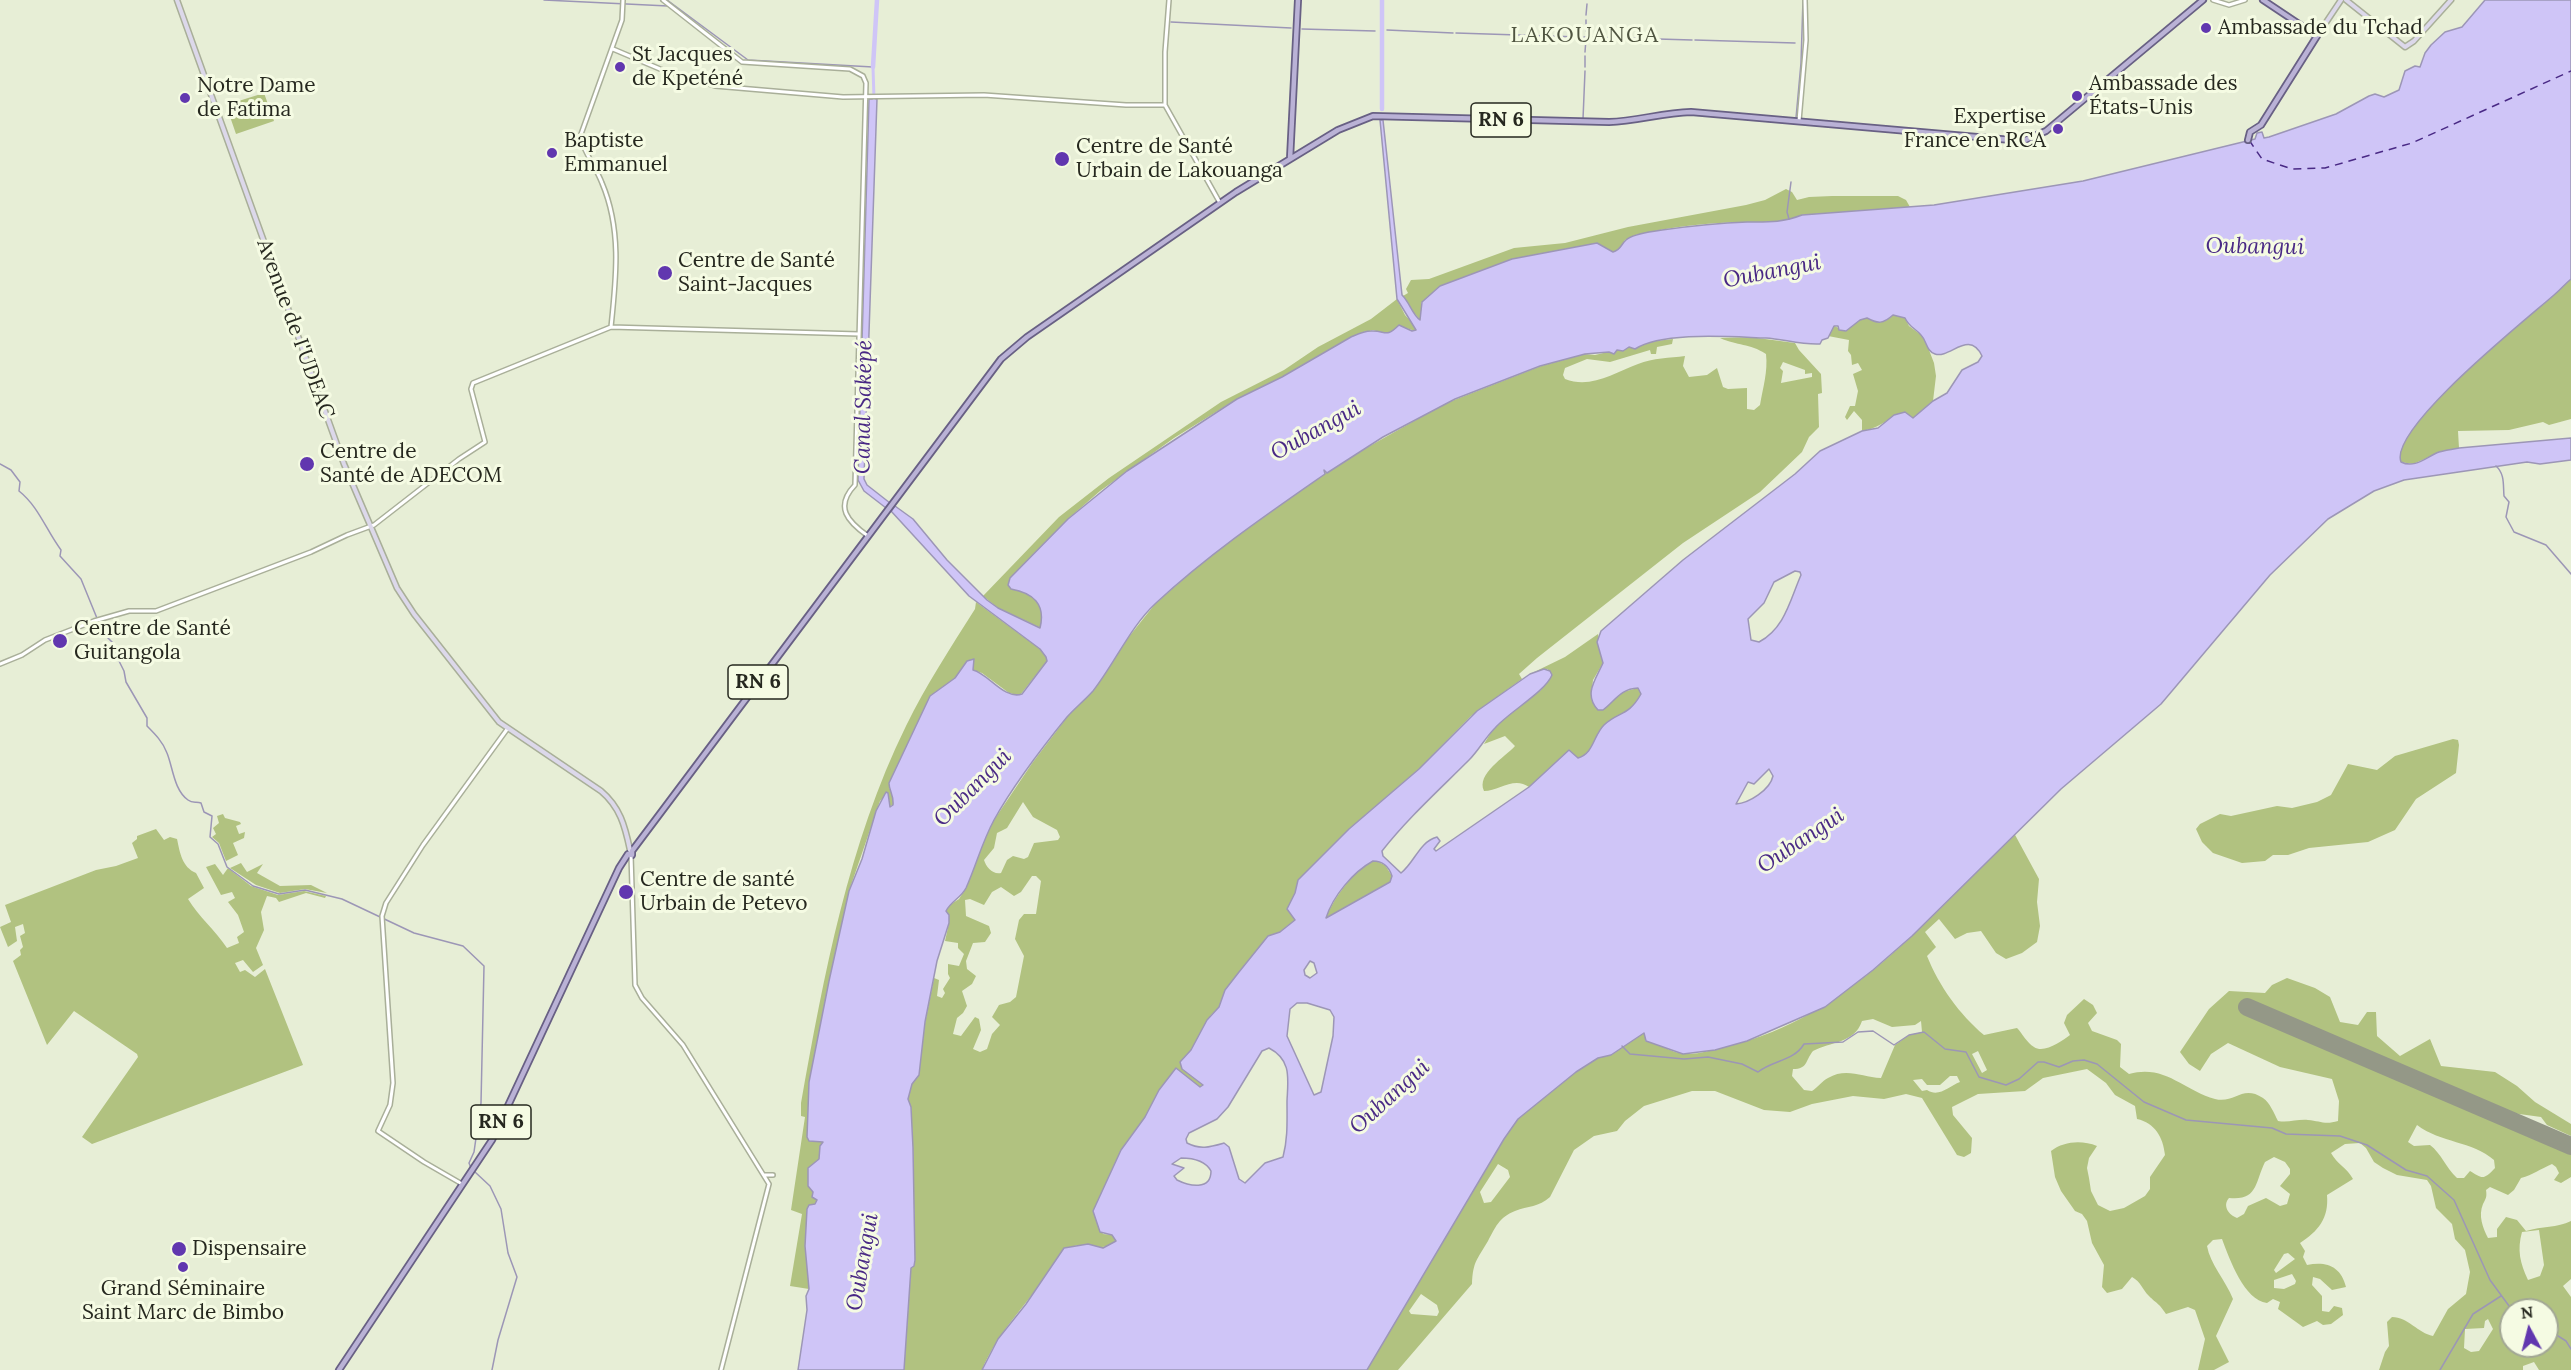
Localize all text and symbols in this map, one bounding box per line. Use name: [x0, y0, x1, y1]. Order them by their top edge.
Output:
place label: Ambassade du Tchad: [2218, 15, 2423, 41]
marker: Ambassade du Tchad: [2199, 21, 2213, 35]
district label: LAKOUANGA: [1510, 23, 1660, 49]
place label: St Jacques de Kpeténé: [632, 42, 743, 92]
marker: St Jacques de Kpeténé: [613, 60, 627, 74]
place label: Ambassade des États-Unis: [2089, 71, 2237, 121]
place label: Notre Dame de Fatima: [197, 73, 316, 123]
marker: Ambassade des États-Unis: [2070, 89, 2084, 103]
marker: Notre Dame de Fatima: [178, 91, 192, 105]
road number: RN 6: [1471, 103, 1531, 137]
place label: Expertise France en RCA: [1904, 104, 2046, 154]
marker: Expertise France en RCA: [2051, 122, 2065, 136]
place label: Baptiste Emmanuel: [564, 128, 668, 178]
place label: Centre de Santé Urbain de Lakouanga: [1076, 134, 1283, 184]
marker: Baptiste Emmanuel: [545, 146, 559, 160]
marker: Centre de Santé Urbain de Lakouanga: [1053, 150, 1071, 168]
water label: Oubangui: [2205, 233, 2305, 261]
street label: Avenue de I'UDEAC: [251, 236, 339, 422]
place label: Centre de Santé Saint-Jacques: [678, 248, 835, 298]
water label: Oubangui: [1721, 250, 1823, 294]
marker: Centre de Santé Saint-Jacques: [656, 264, 674, 282]
water label: Canal Saképé: [850, 340, 878, 474]
water label: Oubangui: [1266, 396, 1366, 466]
place label: Centre de Santé de ADECOM: [320, 439, 502, 489]
marker: Centre de Santé de ADECOM: [298, 455, 316, 473]
place label: Centre de Santé Guitangola: [74, 616, 231, 666]
marker: Centre de Santé Guitangola: [51, 632, 69, 650]
road number: RN 6: [728, 665, 788, 699]
water label: Oubangui: [929, 744, 1017, 832]
water label: Oubangui: [1753, 802, 1849, 880]
place label: Centre de santé Urbain de Petevo: [640, 867, 807, 917]
marker: Centre de santé Urbain de Petevo: [617, 883, 635, 901]
water label: Oubangui: [1344, 1054, 1436, 1140]
road number: RN 6: [471, 1105, 531, 1139]
water label: Oubangui: [841, 1211, 885, 1313]
place label: Dispensaire: [192, 1236, 307, 1262]
marker: Dispensaire: [170, 1240, 188, 1258]
marker: Grand Séminaire Saint Marc de Bimbo: [176, 1260, 190, 1274]
place label: Grand Séminaire Saint Marc de Bimbo: [82, 1276, 284, 1326]
north arrow: [2499, 1298, 2559, 1358]
text: N: [2520, 1301, 2534, 1323]

